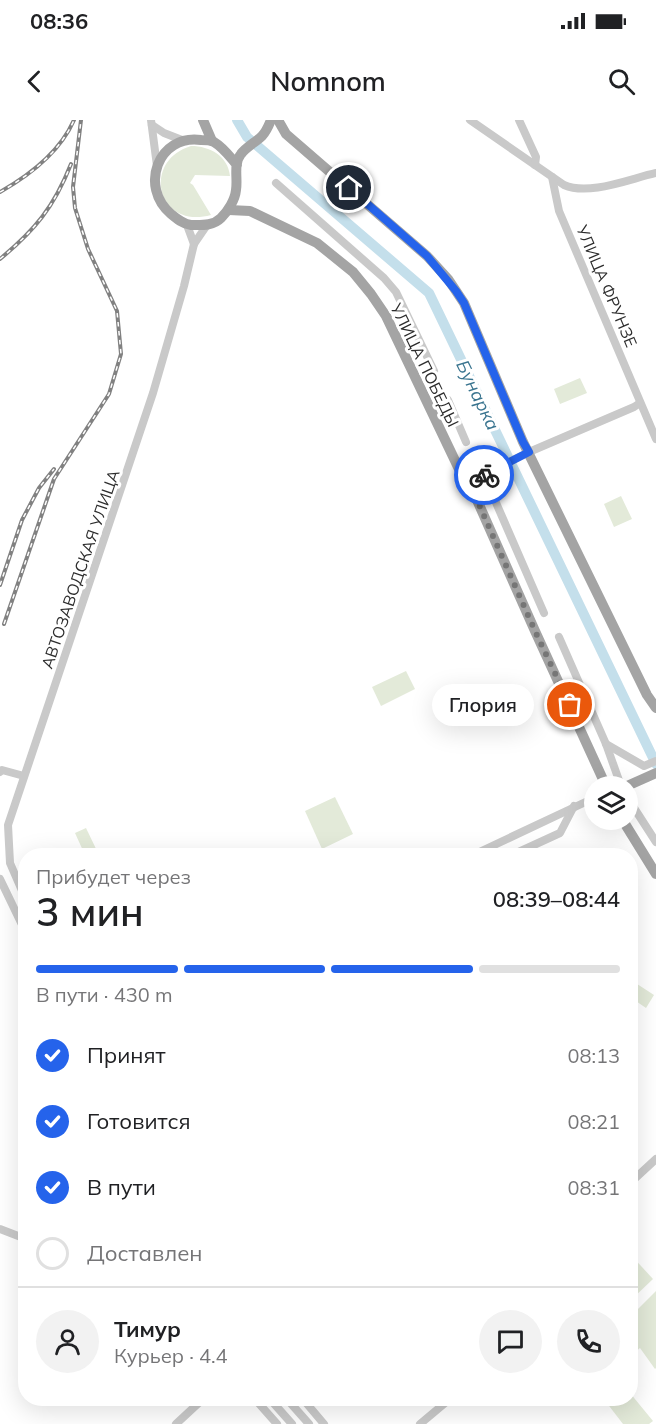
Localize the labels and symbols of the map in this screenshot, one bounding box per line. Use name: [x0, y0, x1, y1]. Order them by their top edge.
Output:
pin: [323, 162, 374, 213]
street label: УЛИЦА ФРУНЗЕ: [572, 221, 642, 350]
street label: УЛИЦА ПОБЕДЫ: [386, 299, 464, 430]
water label: Бунарка: [451, 356, 505, 434]
courier: [454, 445, 514, 505]
street label: АВТОЗАВОДСКАЯ УЛИЦА: [37, 467, 124, 671]
pin: [544, 679, 595, 730]
callout: Глория: [432, 684, 534, 726]

